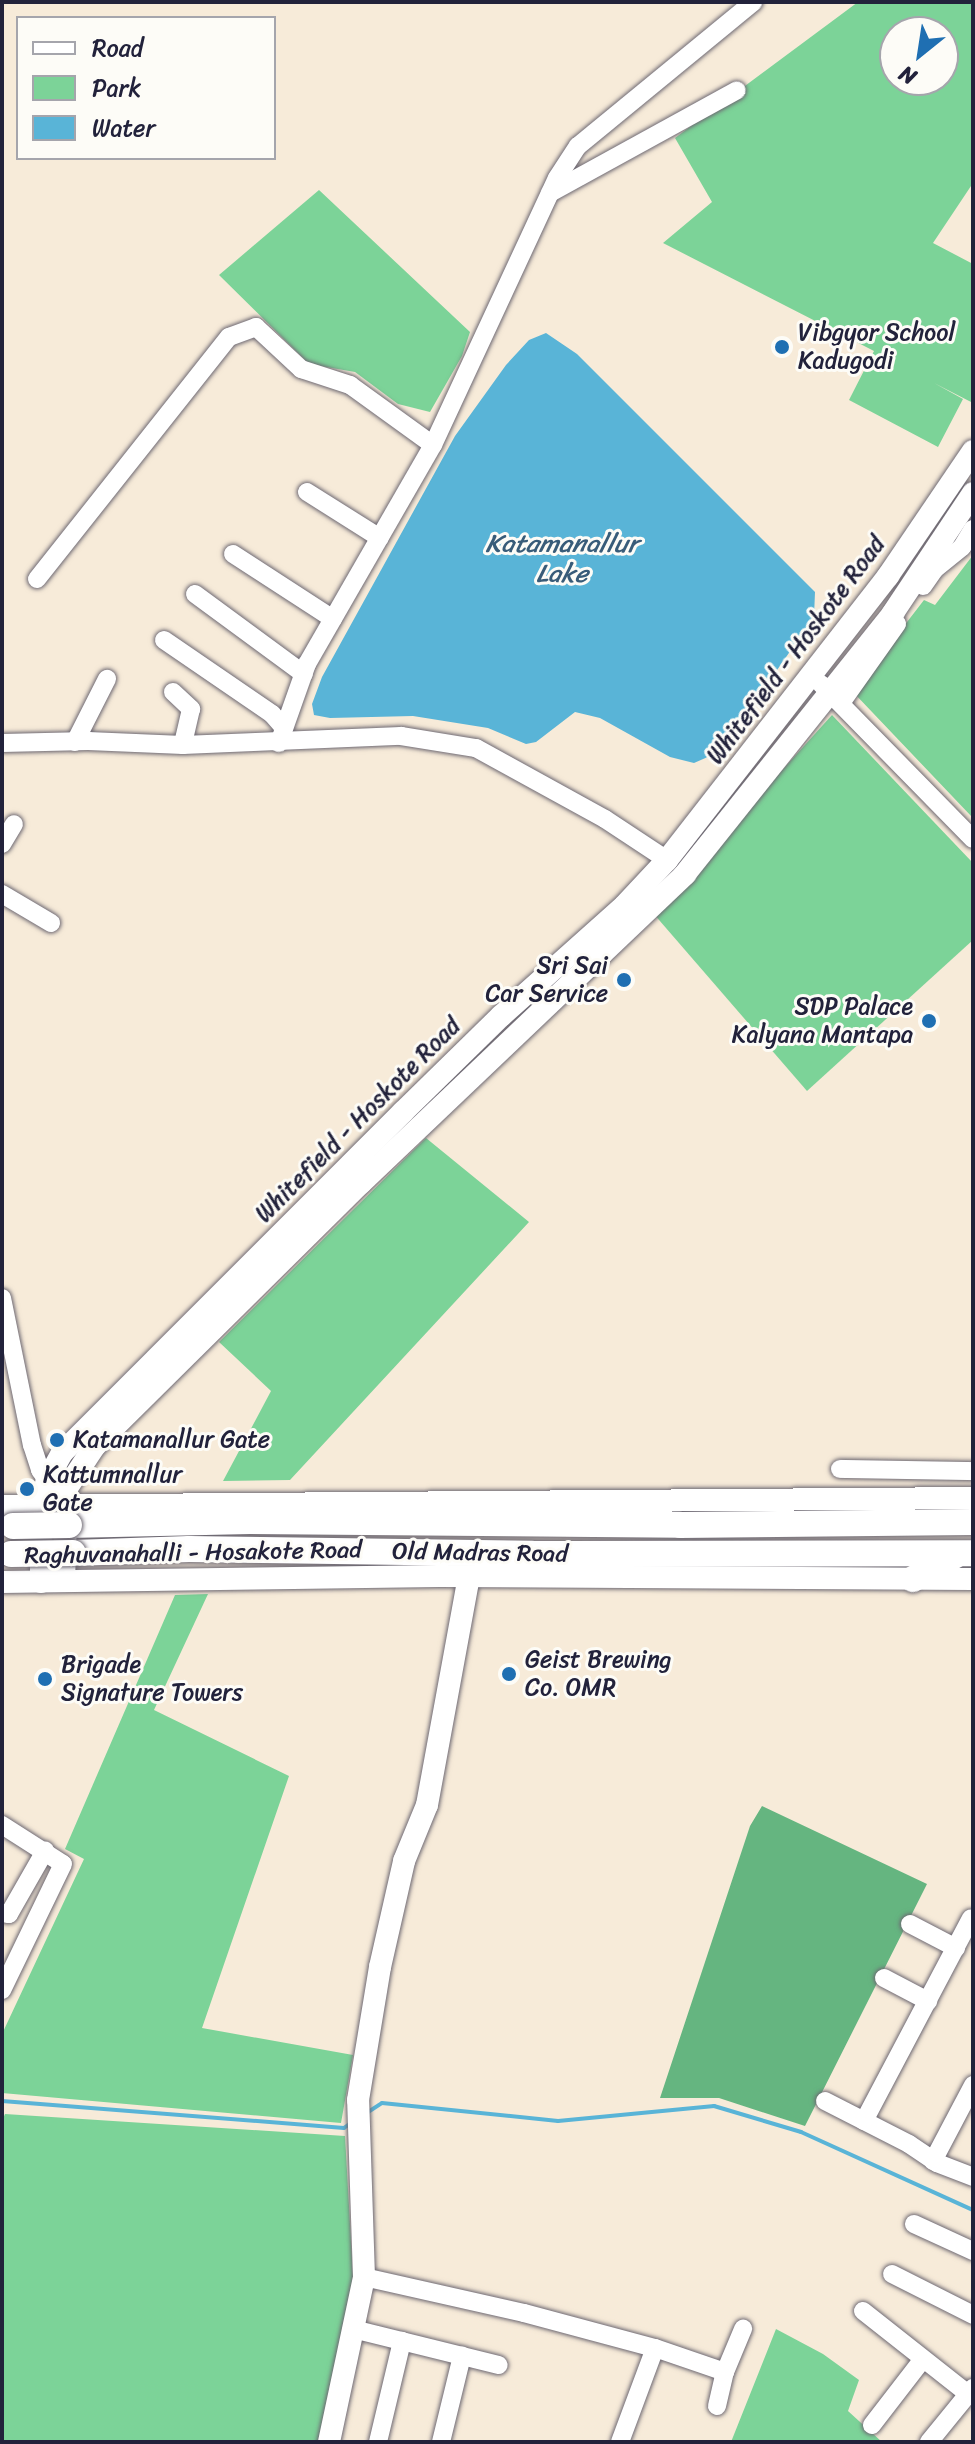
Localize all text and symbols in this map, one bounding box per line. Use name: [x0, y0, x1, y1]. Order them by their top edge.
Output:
legend: [16, 16, 276, 160]
north arrow: [879, 16, 959, 96]
text: Road: [92, 27, 143, 69]
text: N: [891, 55, 924, 96]
text: Park: [92, 67, 141, 109]
text: Water: [92, 107, 155, 149]
place label: Vibgyor School Kadugodi: [798, 319, 956, 375]
marker: Vibgyor School Kadugodi: [773, 338, 791, 356]
water label: Katamanallur Lake: [486, 528, 638, 590]
street label: Whitefield - Hoskote Road: [701, 531, 891, 769]
place label: Sri Sai Car Service: [486, 952, 608, 1008]
marker: Sri Sai Car Service: [615, 971, 633, 989]
place label: SDP Palace Kalyana Mantapa: [732, 993, 913, 1049]
street label: Whitefield - Hoskote Road: [250, 1012, 466, 1228]
marker: SDP Palace Kalyana Mantapa: [920, 1012, 938, 1030]
place label: Katamanallur Gate: [73, 1426, 270, 1454]
marker: Katamanallur Gate: [48, 1431, 66, 1449]
place label: Kattumnallur Gate: [43, 1461, 182, 1517]
marker: Kattumnallur Gate: [18, 1480, 36, 1498]
street label: Raghuvanahalli - Hosakote Road: [24, 1536, 362, 1570]
street label: Old Madras Road: [392, 1537, 568, 1569]
place label: Geist Brewing Co. OMR: [525, 1646, 672, 1702]
place label: Brigade Signature Towers: [61, 1651, 243, 1707]
marker: Geist Brewing Co. OMR: [500, 1665, 518, 1683]
marker: Brigade Signature Towers: [36, 1670, 54, 1688]

